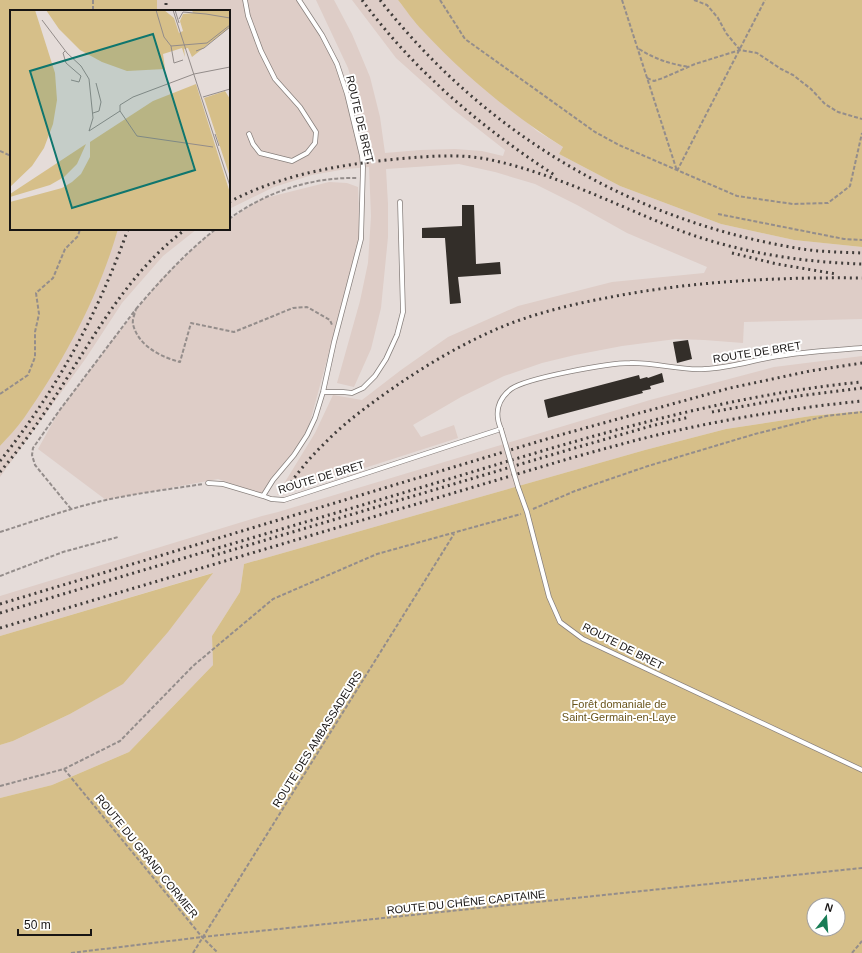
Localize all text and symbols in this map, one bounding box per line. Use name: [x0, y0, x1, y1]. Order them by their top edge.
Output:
inset map: [10, 10, 230, 230]
street label: ROUTE DE BRET: [344, 74, 376, 164]
street label: ROUTE DE BRET: [712, 339, 802, 365]
street label: ROUTE DE BRET: [277, 458, 366, 496]
street label: ROUTE DE BRET: [581, 620, 666, 672]
street label: ROUTE DES AMBASSADEURS: [270, 669, 364, 809]
park label: Forêt domaniale de Saint-Germain-en-Laye: [562, 698, 676, 723]
street label: ROUTE DU GRAND CORMIER: [93, 792, 201, 920]
street label: ROUTE DU CHÊNE CAPITAINE: [386, 888, 546, 916]
north arrow: [806, 897, 846, 937]
text: N: [823, 901, 835, 914]
scale bar: [18, 911, 91, 937]
text: 50 m: [24, 918, 51, 932]

